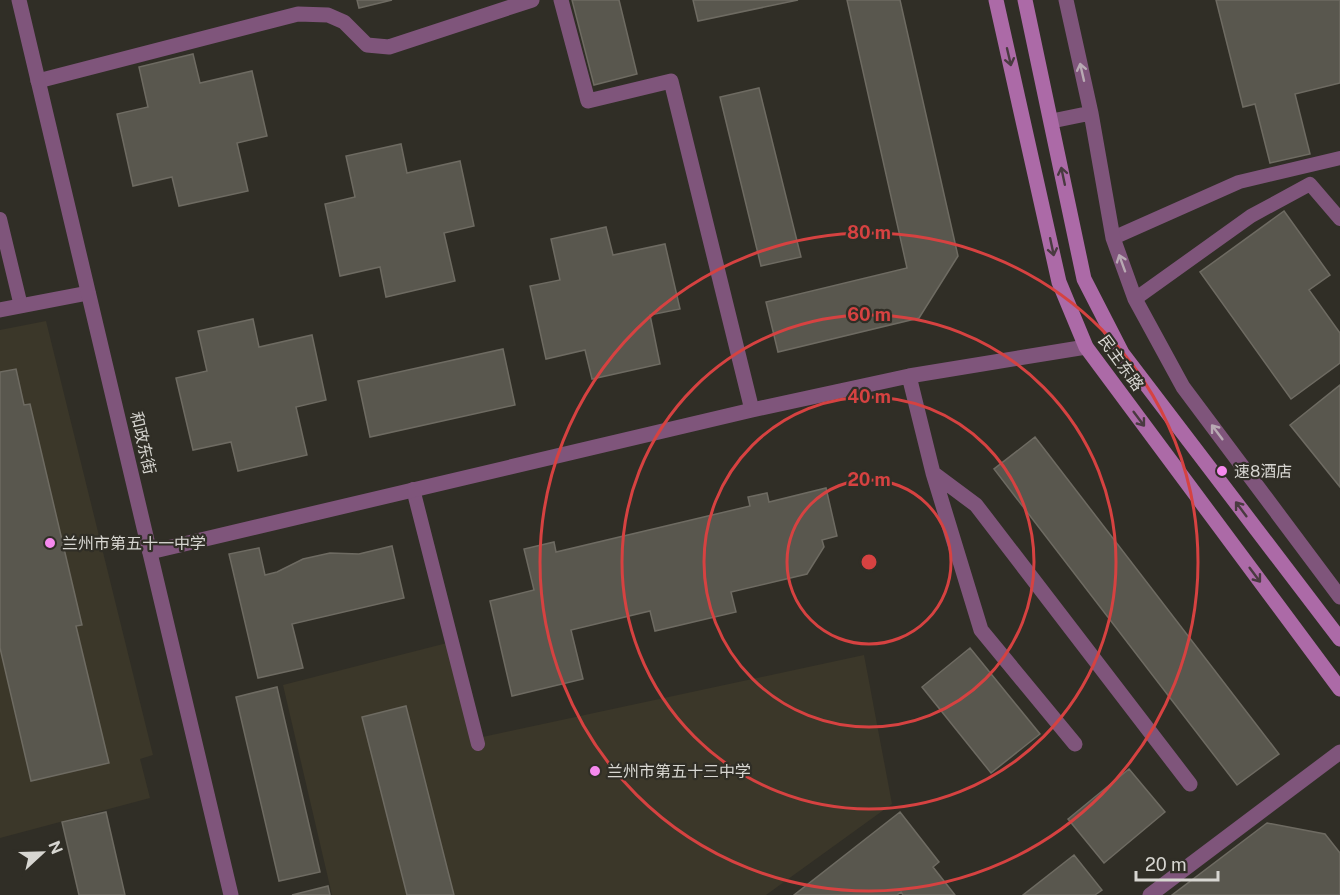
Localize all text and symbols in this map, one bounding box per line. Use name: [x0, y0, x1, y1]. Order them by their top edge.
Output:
one-way arrow: [1004, 47, 1016, 66]
one-way arrow: [1076, 63, 1087, 83]
one-way arrow: [1057, 167, 1068, 186]
text: 80 m: [847, 222, 891, 243]
one-way arrow: [1046, 238, 1058, 257]
one-way arrow: [1115, 254, 1126, 273]
text: 60 m: [847, 304, 891, 325]
street label: 民主东路: [1095, 332, 1147, 394]
text: 40 m: [847, 386, 891, 407]
street label: 和政东街: [127, 410, 159, 476]
one-way arrow: [1133, 410, 1145, 426]
one-way arrow: [1210, 425, 1223, 441]
place label: 速8酒店: [1234, 462, 1292, 481]
marker: 速8酒店: [1215, 464, 1229, 478]
text: 20 m: [847, 469, 891, 490]
one-way arrow: [1235, 501, 1247, 517]
place label: 兰州市第五十一中学: [62, 534, 206, 553]
marker: 兰州市第五十一中学: [43, 536, 57, 550]
centre of rings: [859, 552, 879, 572]
one-way arrow: [1249, 567, 1262, 583]
place label: 兰州市第五十三中学: [607, 762, 751, 781]
marker: 兰州市第五十三中学: [588, 764, 602, 778]
north arrow: [12, 823, 72, 883]
text: N: [44, 838, 67, 857]
scale bar: [1136, 844, 1218, 882]
text: 20 m: [1145, 854, 1187, 875]

